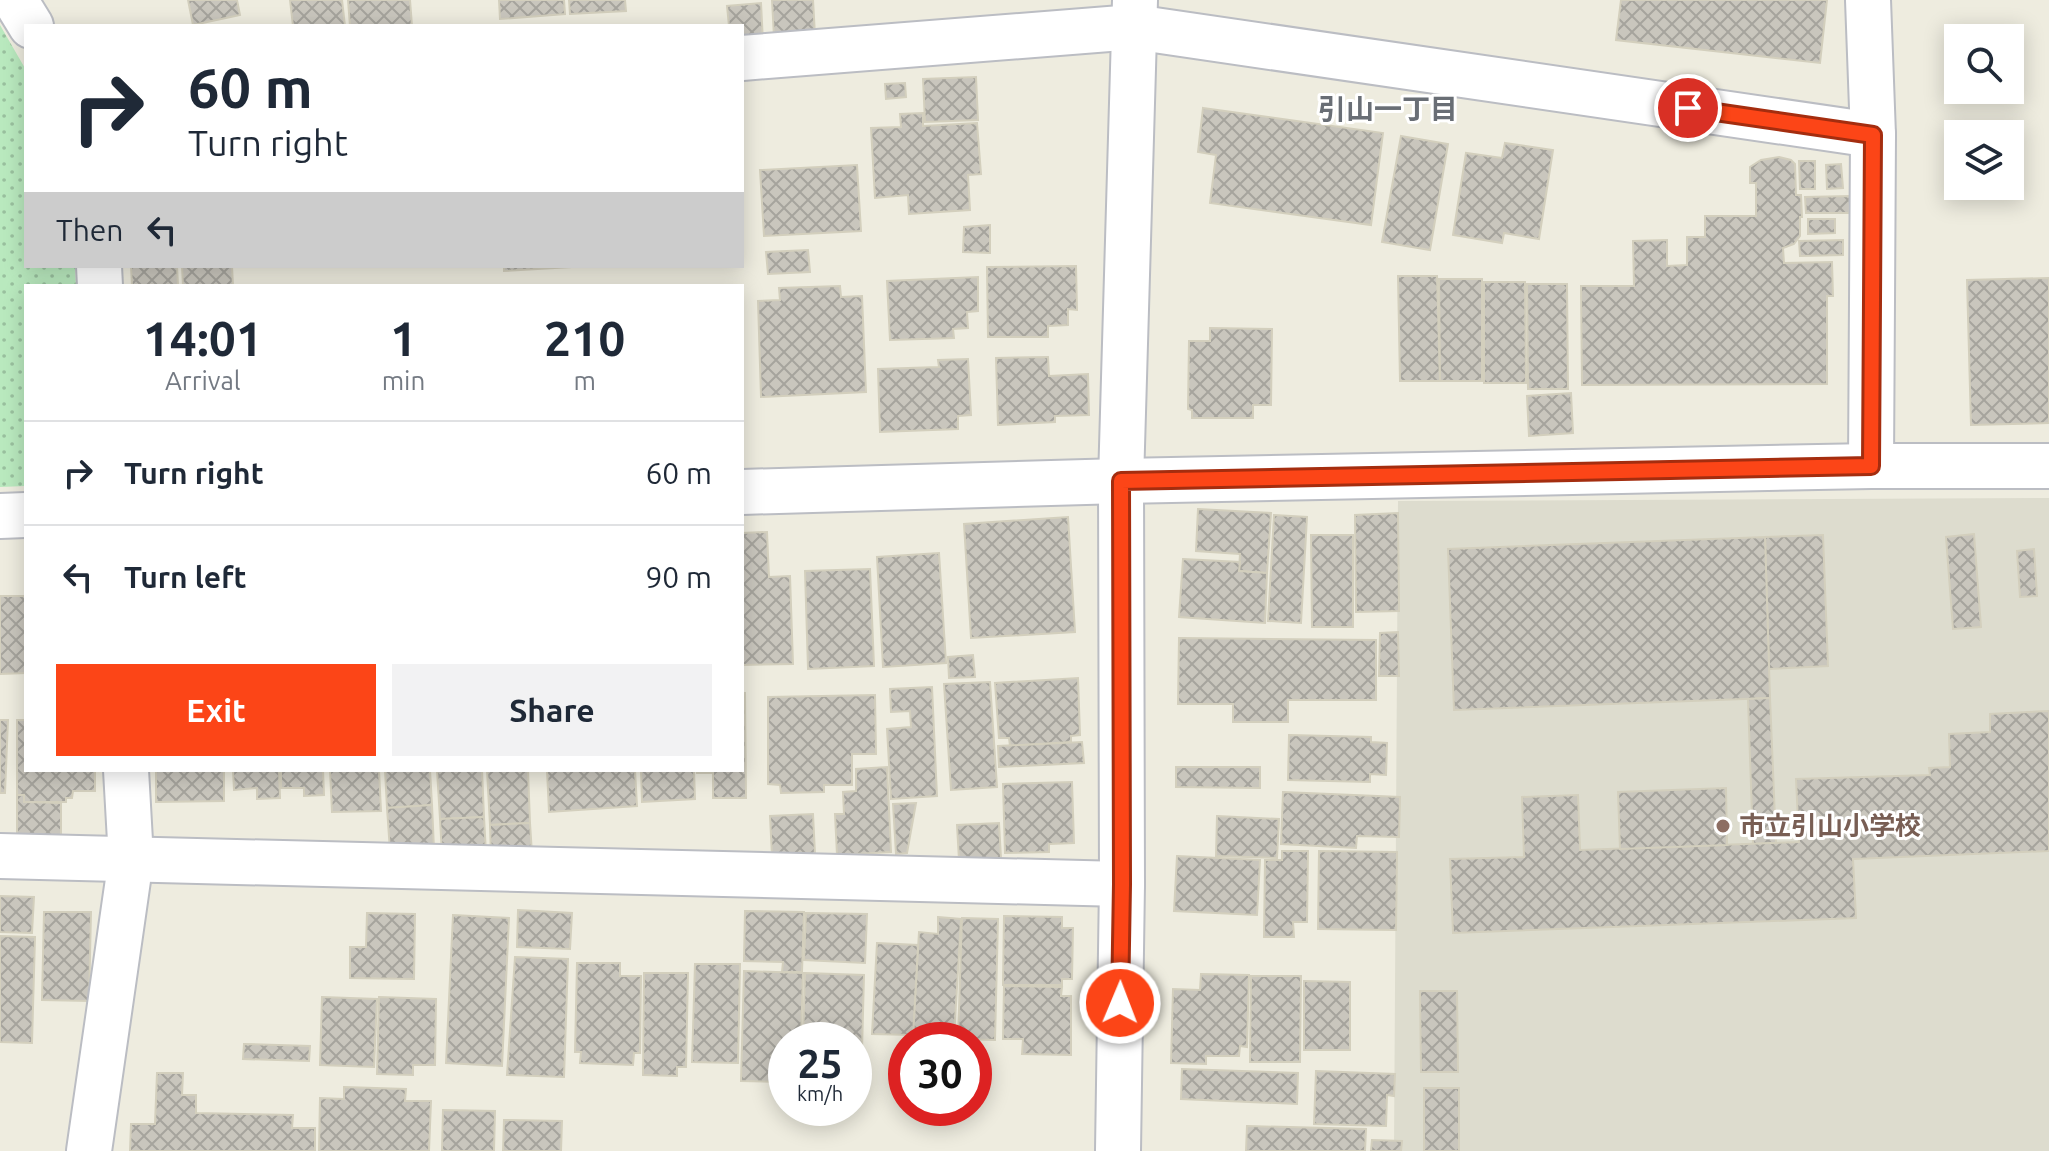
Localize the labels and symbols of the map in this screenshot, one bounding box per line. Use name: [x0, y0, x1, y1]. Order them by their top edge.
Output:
pin: [1654, 74, 1722, 142]
district label: 引山一丁目: [1318, 93, 1458, 124]
place label: 市立引山小学校: [1739, 811, 1921, 840]
marker: 市立引山小学校: [1714, 817, 1732, 835]
position arrow: [1078, 961, 1162, 1045]
speed limit sign: 30: [888, 1022, 992, 1126]

